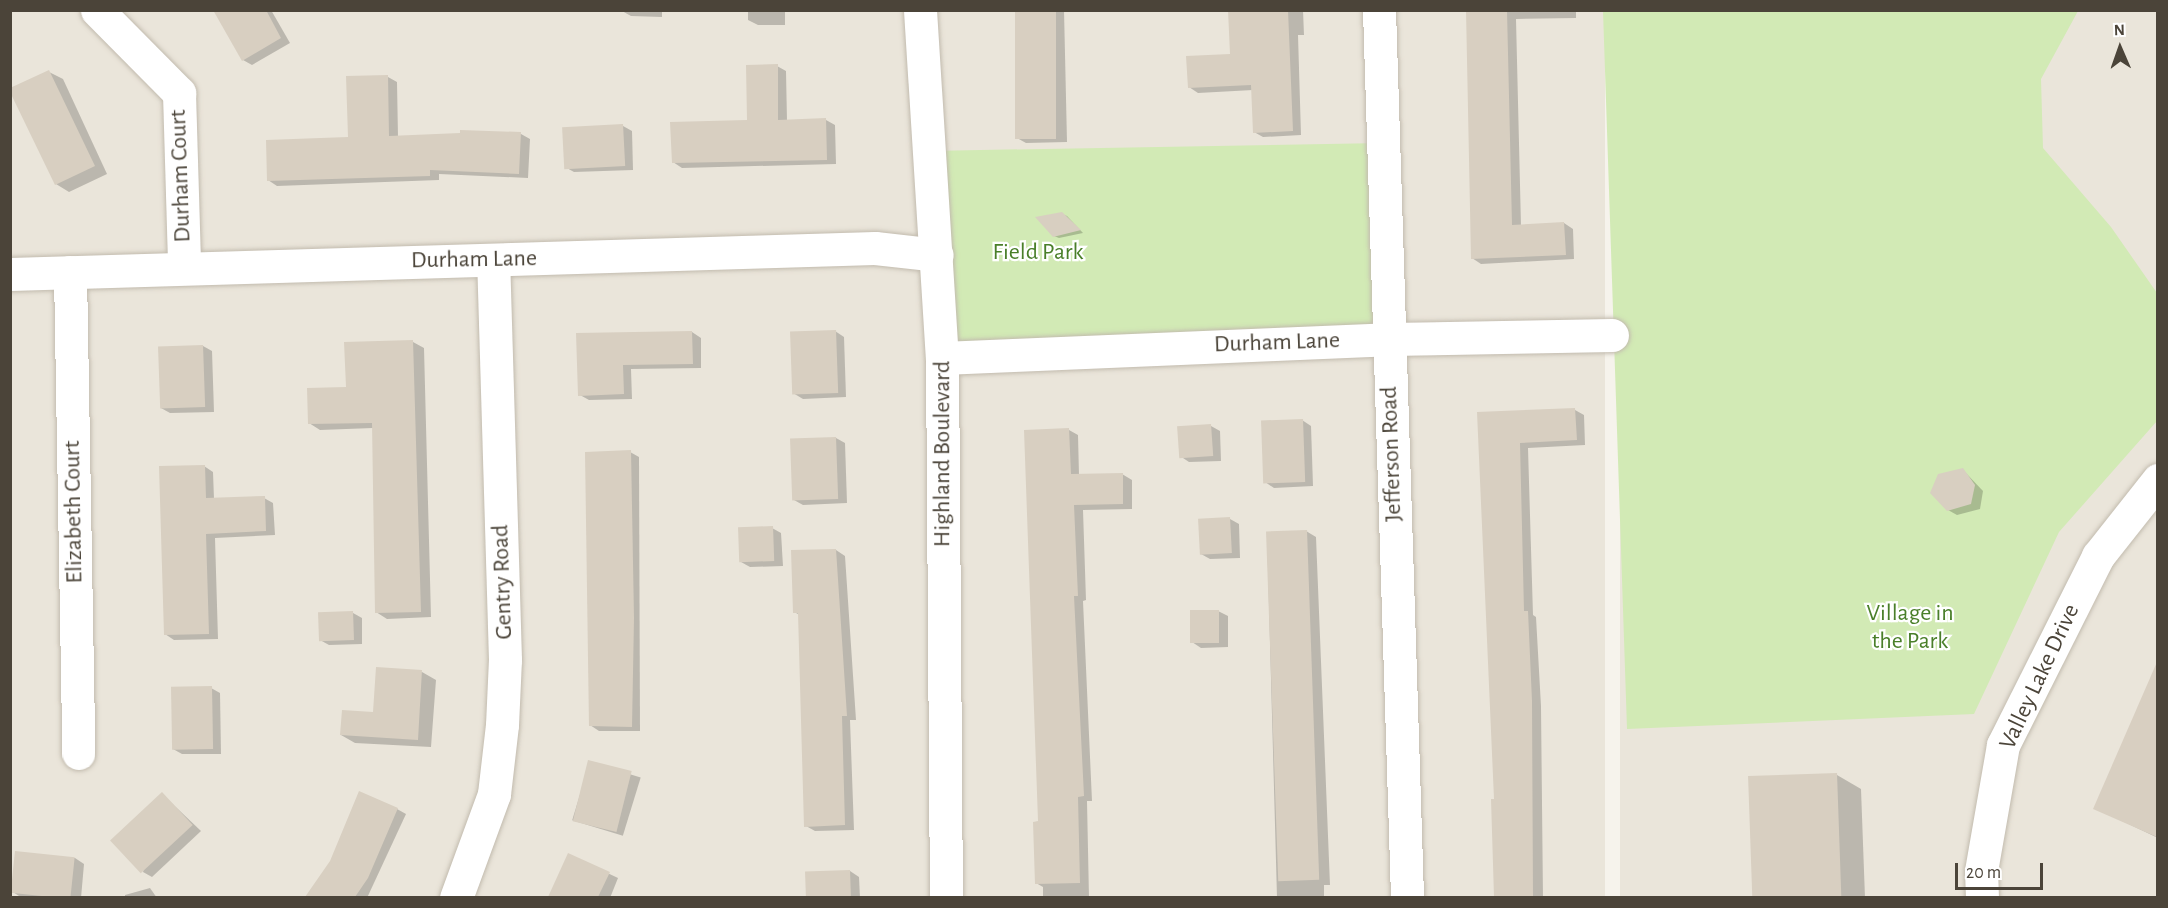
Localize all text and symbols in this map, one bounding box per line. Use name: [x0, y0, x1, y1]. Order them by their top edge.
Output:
north arrow: [2090, 18, 2150, 78]
text: N: [2114, 22, 2125, 38]
street label: Durham Court: [164, 109, 198, 243]
park label: Field Park: [992, 239, 1084, 267]
street label: Durham Lane: [411, 245, 537, 275]
street label: Durham Lane: [1214, 326, 1340, 360]
street label: Highland Boulevard: [929, 361, 957, 547]
street label: Jefferson Road: [1375, 386, 1409, 522]
street label: Elizabeth Court: [58, 440, 90, 584]
street label: Gentry Road: [487, 524, 519, 640]
park label: Village in the Park: [1866, 600, 1954, 656]
street label: Valley Lake Drive: [1994, 600, 2086, 754]
scale bar: [1958, 851, 2046, 889]
text: 20 m: [1966, 864, 2001, 882]

